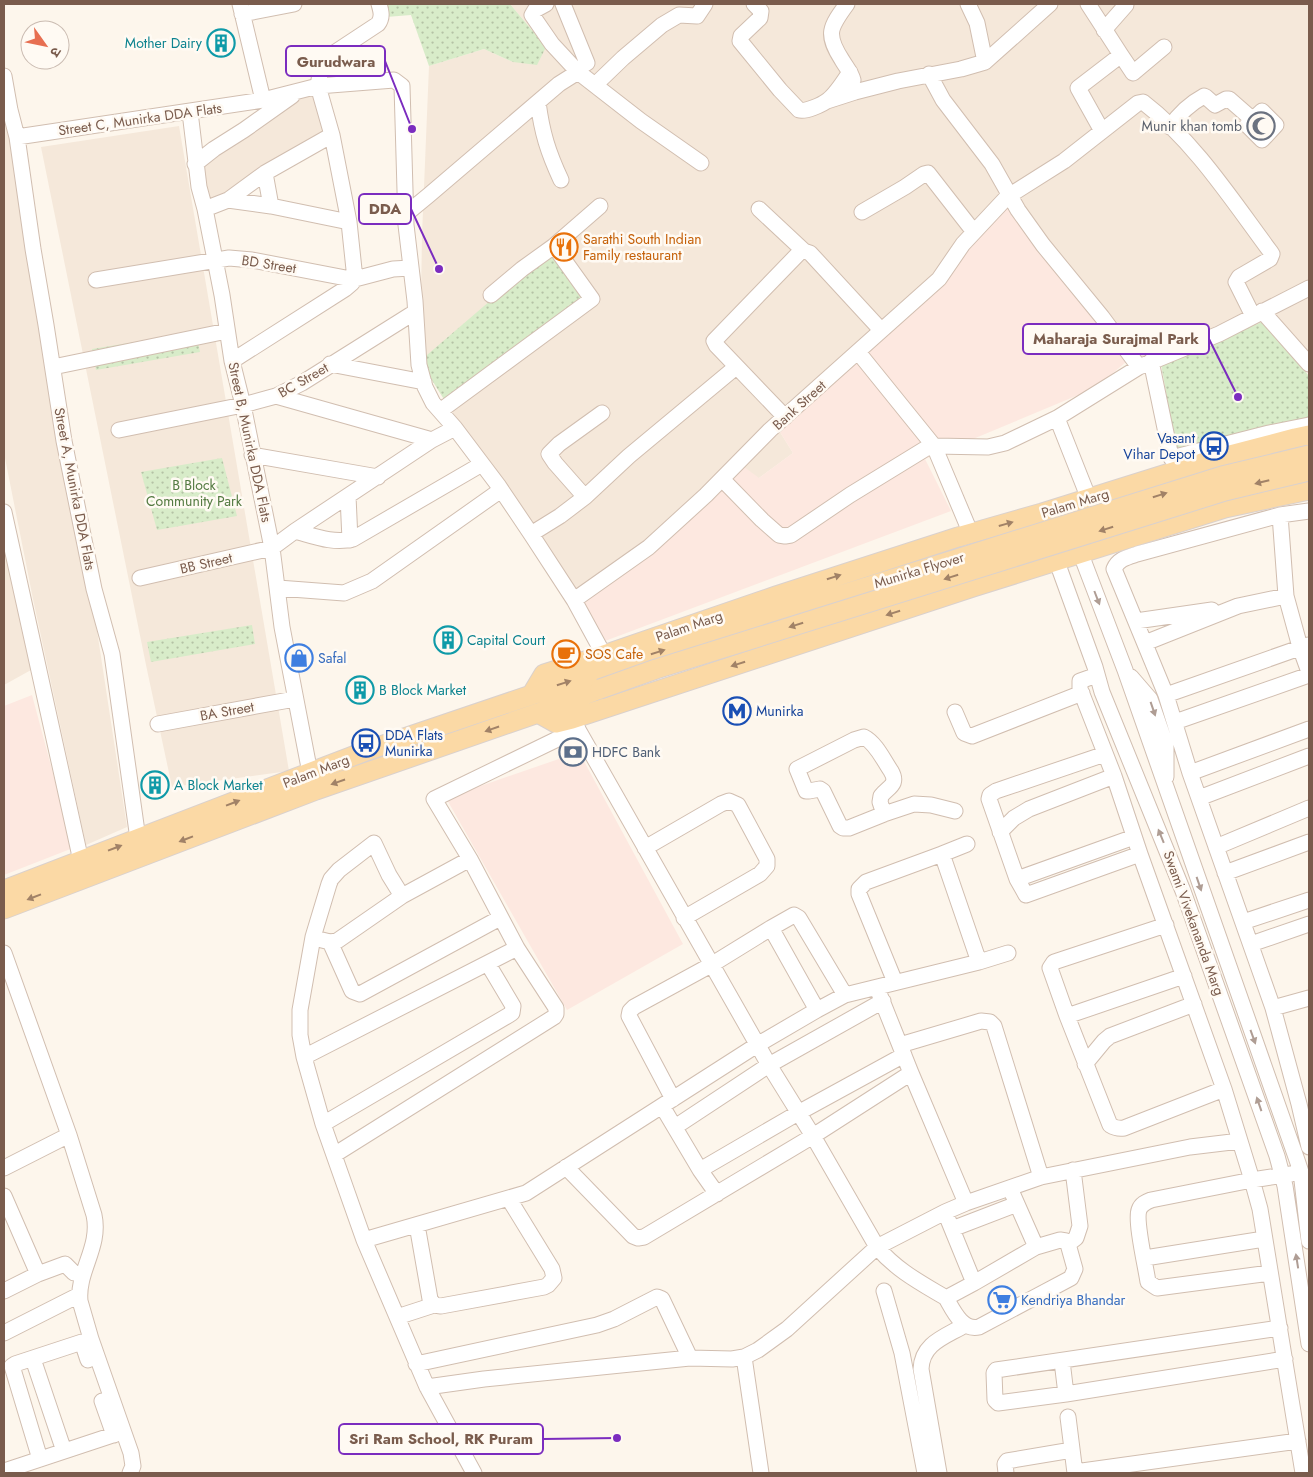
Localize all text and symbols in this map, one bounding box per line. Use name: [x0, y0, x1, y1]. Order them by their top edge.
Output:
north arrow: [20, 20, 70, 70]
building icon: Mother Dairy: [206, 28, 236, 58]
place label: Mother Dairy: [125, 33, 203, 53]
text: उ: [45, 43, 67, 62]
callout: Gurudwara: [286, 46, 385, 76]
text: Gurudwara: [297, 51, 375, 73]
street label: Street C, Munirka DDA Flats: [57, 98, 223, 140]
mosque icon: Munir khan tomb: [1246, 111, 1276, 141]
place label: Munir khan tomb: [1142, 116, 1242, 136]
callout: DDA: [359, 194, 411, 224]
text: DDA: [369, 198, 402, 220]
place label: Sarathi South Indian Family restaurant: [583, 229, 702, 265]
restaurant icon: Sarathi South Indian Family restaurant: [549, 232, 579, 262]
street label: BD Street: [240, 250, 298, 278]
callout: Maharaja Surajmal Park: [1023, 324, 1209, 354]
text: Maharaja Surajmal Park: [1033, 328, 1199, 350]
street label: BC Street: [274, 357, 332, 402]
street label: Street B, Munirka DDA Flats: [223, 360, 277, 524]
street label: Bank Street: [768, 375, 831, 434]
street label: Street A, Munirka DDA Flats: [49, 406, 101, 572]
place label: Vasant Vihar Depot: [1123, 428, 1196, 464]
bus stop icon: Vasant Vihar Depot: [1199, 431, 1229, 461]
park label: B Block Community Park: [146, 475, 243, 511]
one-way arrow: [1254, 478, 1269, 486]
street label: Palam Marg: [1039, 483, 1111, 523]
one-way arrow: [1152, 491, 1167, 499]
one-way arrow: [998, 519, 1013, 527]
one-way arrow: [1099, 525, 1114, 533]
street label: BB Street: [178, 547, 235, 579]
street label: Munirka Flyover: [872, 547, 967, 593]
one-way arrow: [827, 573, 842, 581]
one-way arrow: [944, 574, 959, 582]
one-way arrow: [1094, 591, 1101, 606]
street label: Palam Marg: [653, 605, 725, 647]
one-way arrow: [885, 610, 900, 617]
one-way arrow: [788, 622, 803, 630]
building icon: Capital Court: [433, 625, 463, 655]
place label: Capital Court: [467, 630, 546, 650]
cafe icon: SOS Cafe: [551, 639, 581, 669]
shop icon: Safal: [284, 643, 314, 673]
place label: SOS Cafe: [585, 644, 643, 664]
one-way arrow: [651, 647, 666, 655]
place label: Safal: [318, 648, 346, 668]
one-way arrow: [731, 661, 746, 668]
building icon: B Block Market: [345, 675, 375, 705]
one-way arrow: [556, 679, 571, 687]
place label: B Block Market: [379, 680, 467, 700]
street label: BA Street: [198, 696, 256, 726]
metro station icon: Munirka: [722, 696, 752, 726]
place label: Munirka: [756, 701, 803, 721]
one-way arrow: [1149, 702, 1157, 717]
place label: DDA Flats Munirka: [385, 725, 443, 761]
one-way arrow: [484, 725, 499, 733]
bus stop icon: DDA Flats Munirka: [351, 728, 381, 758]
bank icon: HDFC Bank: [558, 737, 588, 767]
place label: HDFC Bank: [592, 742, 661, 762]
street label: Palam Marg: [280, 749, 352, 793]
building icon: A Block Market: [140, 770, 170, 800]
place label: A Block Market: [174, 775, 263, 795]
one-way arrow: [331, 779, 346, 786]
one-way arrow: [226, 798, 240, 806]
one-way arrow: [1157, 828, 1165, 843]
one-way arrow: [178, 835, 193, 843]
one-way arrow: [108, 844, 123, 852]
street label: Swami Vivekananda Marg: [1159, 848, 1229, 998]
one-way arrow: [1195, 877, 1203, 892]
one-way arrow: [26, 893, 41, 901]
one-way arrow: [1249, 1030, 1257, 1045]
one-way arrow: [1255, 1096, 1263, 1111]
one-way arrow: [1292, 1253, 1300, 1269]
supermarket icon: Kendriya Bhandar: [987, 1285, 1017, 1315]
place label: Kendriya Bhandar: [1021, 1290, 1126, 1310]
callout: Sri Ram School, RK Puram: [339, 1424, 543, 1454]
text: Sri Ram School, RK Puram: [349, 1428, 533, 1450]

